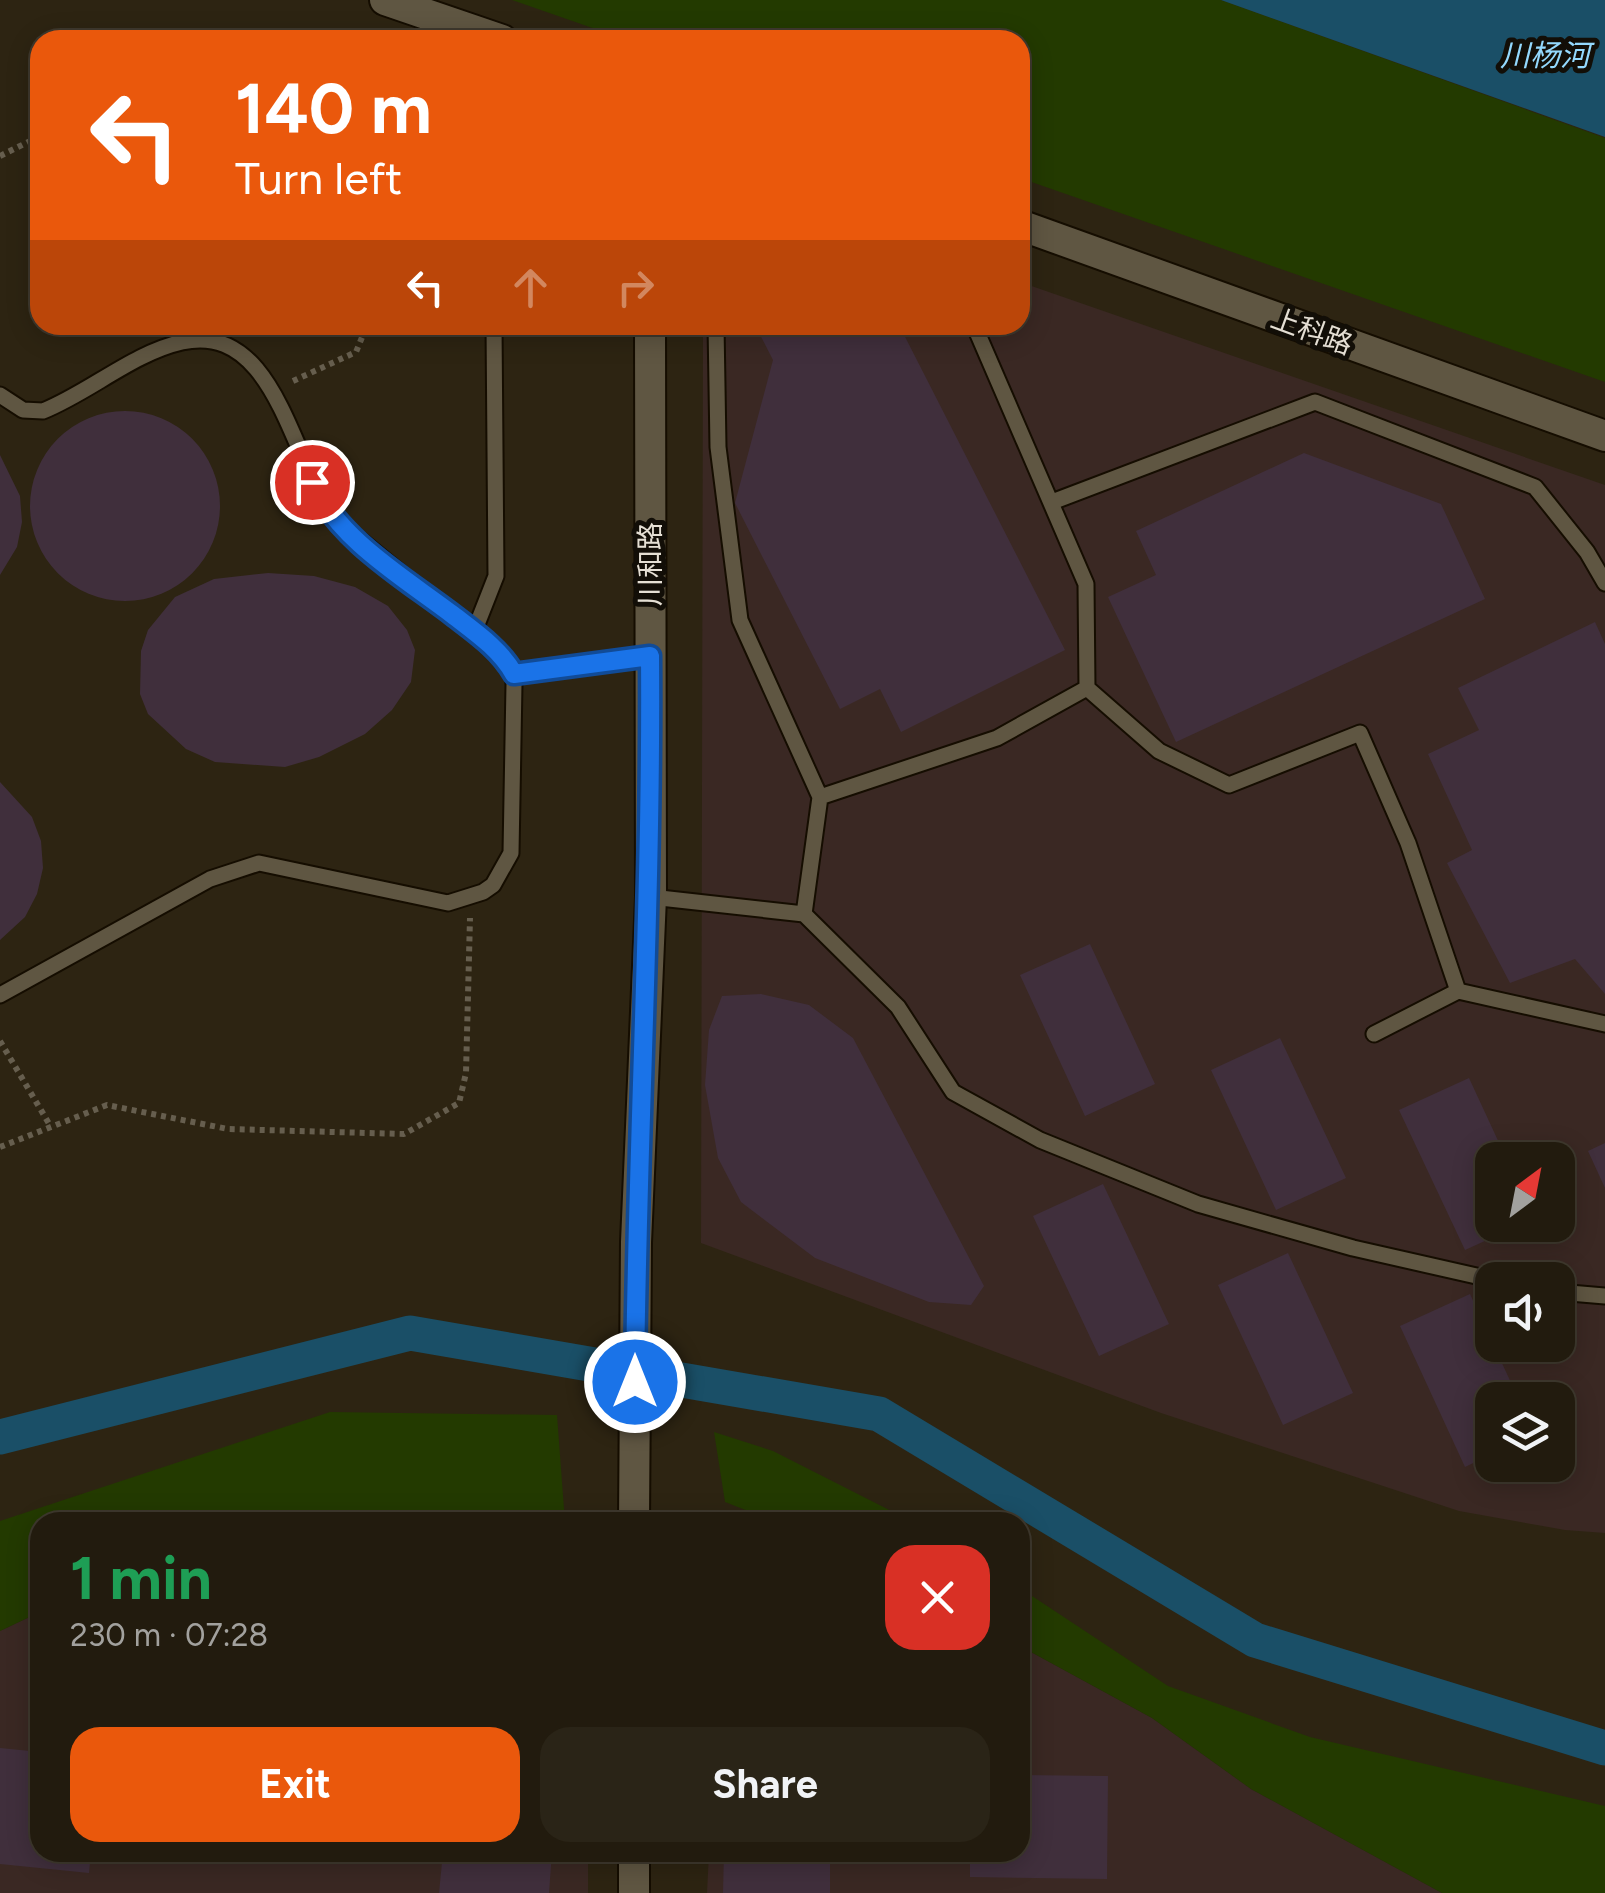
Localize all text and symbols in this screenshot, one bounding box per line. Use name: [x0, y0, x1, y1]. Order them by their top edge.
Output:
water label: 川杨河: [1500, 37, 1595, 74]
text: 140 m: [235, 66, 432, 151]
icon: left: [70, 70, 200, 200]
text: Turn left: [235, 151, 402, 205]
icon: left: [398, 260, 453, 315]
icon: ahead: [503, 260, 558, 315]
icon: right: [608, 260, 663, 315]
street label: 上科路: [1267, 301, 1357, 361]
pin: [270, 440, 355, 525]
icon: arrive: [285, 455, 340, 510]
street label: 川和路: [633, 522, 667, 606]
north arrow: [1475, 1142, 1575, 1242]
map controls: [1475, 1142, 1575, 1482]
button: sound: [1475, 1262, 1575, 1362]
position arrow: [583, 1330, 687, 1434]
button: layers: [1475, 1382, 1575, 1482]
text: 1 min: [70, 1542, 212, 1614]
button: close: [885, 1545, 990, 1650]
text: 230 m · 07:28: [70, 1616, 268, 1654]
button: Exit: [70, 1727, 520, 1842]
button: Share: [540, 1727, 990, 1842]

